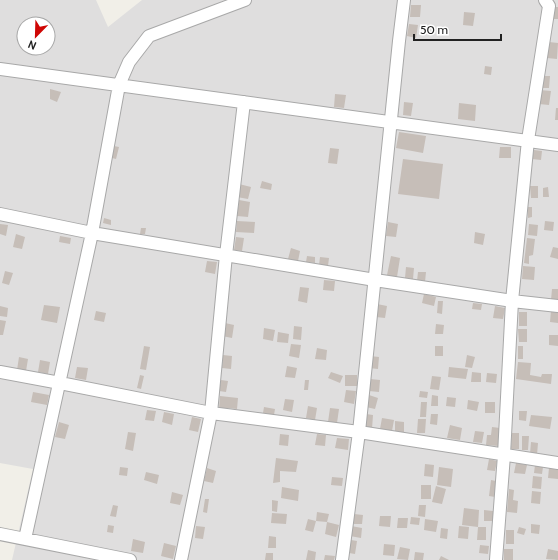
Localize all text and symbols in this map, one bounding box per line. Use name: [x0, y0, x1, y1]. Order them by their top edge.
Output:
north arrow: [16, 16, 56, 56]
scale bar: [414, 16, 501, 42]
text: 50 m: [420, 22, 448, 37]
text: N: [26, 37, 38, 53]

